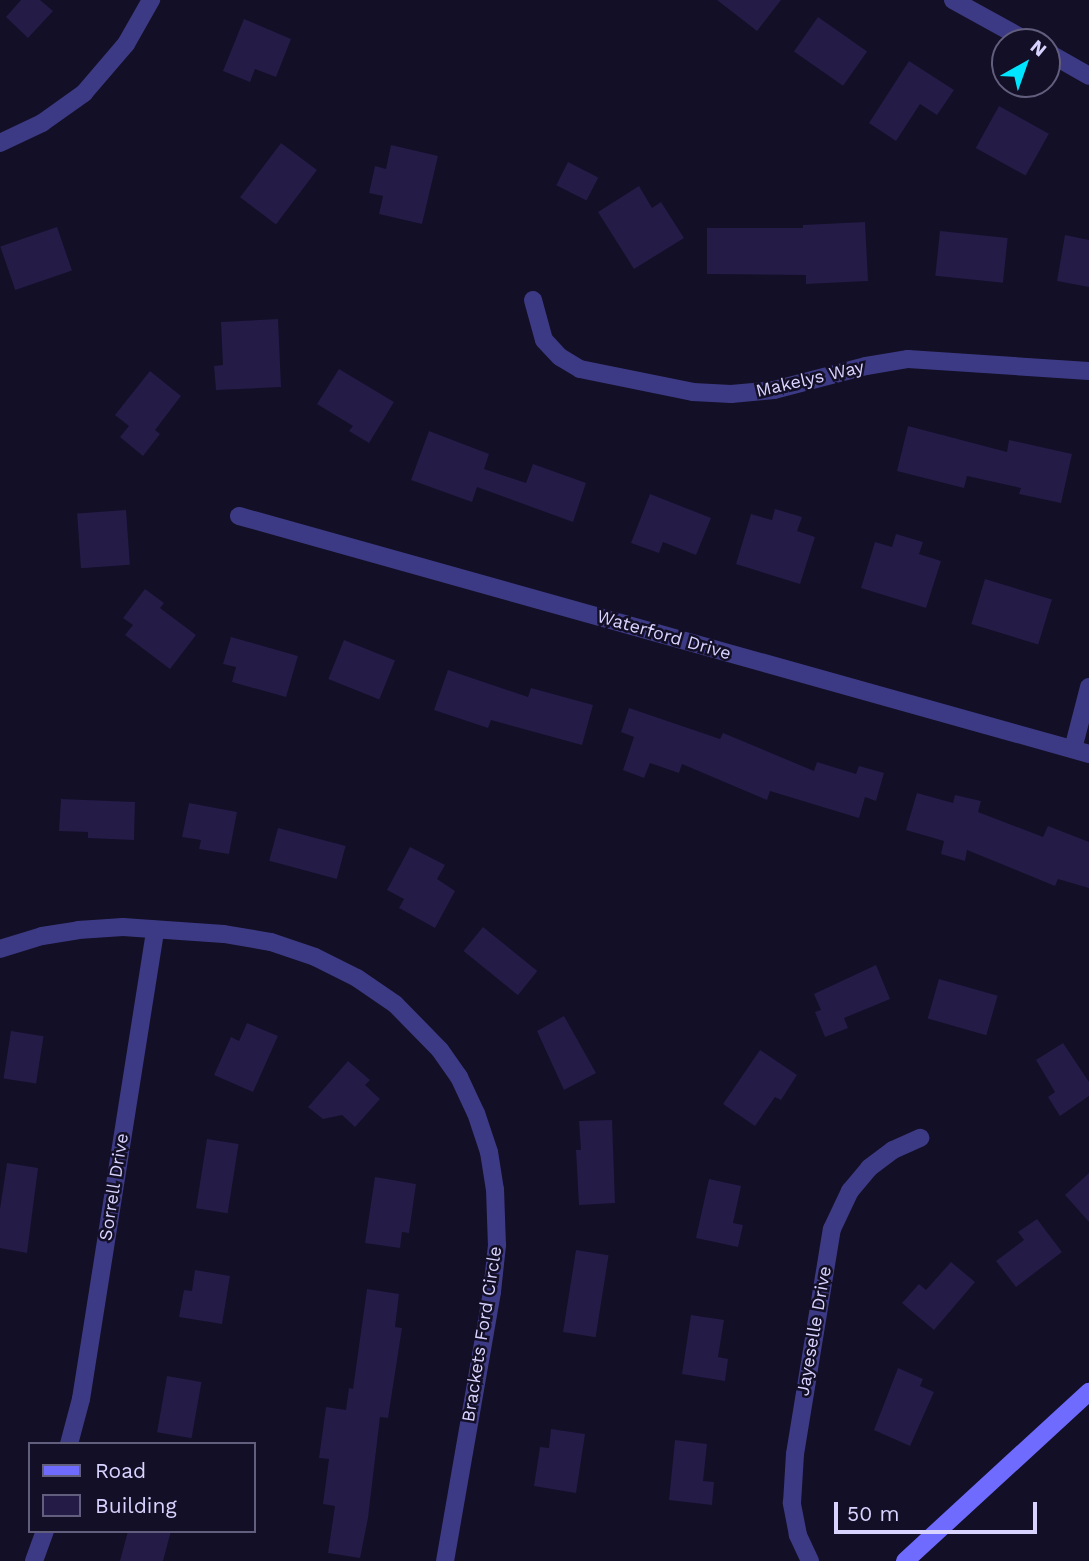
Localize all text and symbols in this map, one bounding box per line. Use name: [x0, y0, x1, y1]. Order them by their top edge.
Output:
north arrow: [991, 28, 1061, 98]
text: N: [1026, 35, 1051, 61]
street label: Makelys Way: [753, 356, 867, 402]
street label: Waterford Drive: [594, 606, 734, 664]
street label: Sorrell Drive: [95, 1131, 133, 1243]
street label: Brackets Ford Circle: [457, 1245, 507, 1423]
street label: Jayeselle Drive: [792, 1264, 836, 1398]
legend: [28, 1442, 256, 1533]
text: Road: [95, 1458, 146, 1483]
scale bar: [837, 1488, 1040, 1532]
text: Building: [95, 1493, 177, 1518]
text: 50 m: [847, 1501, 899, 1526]

